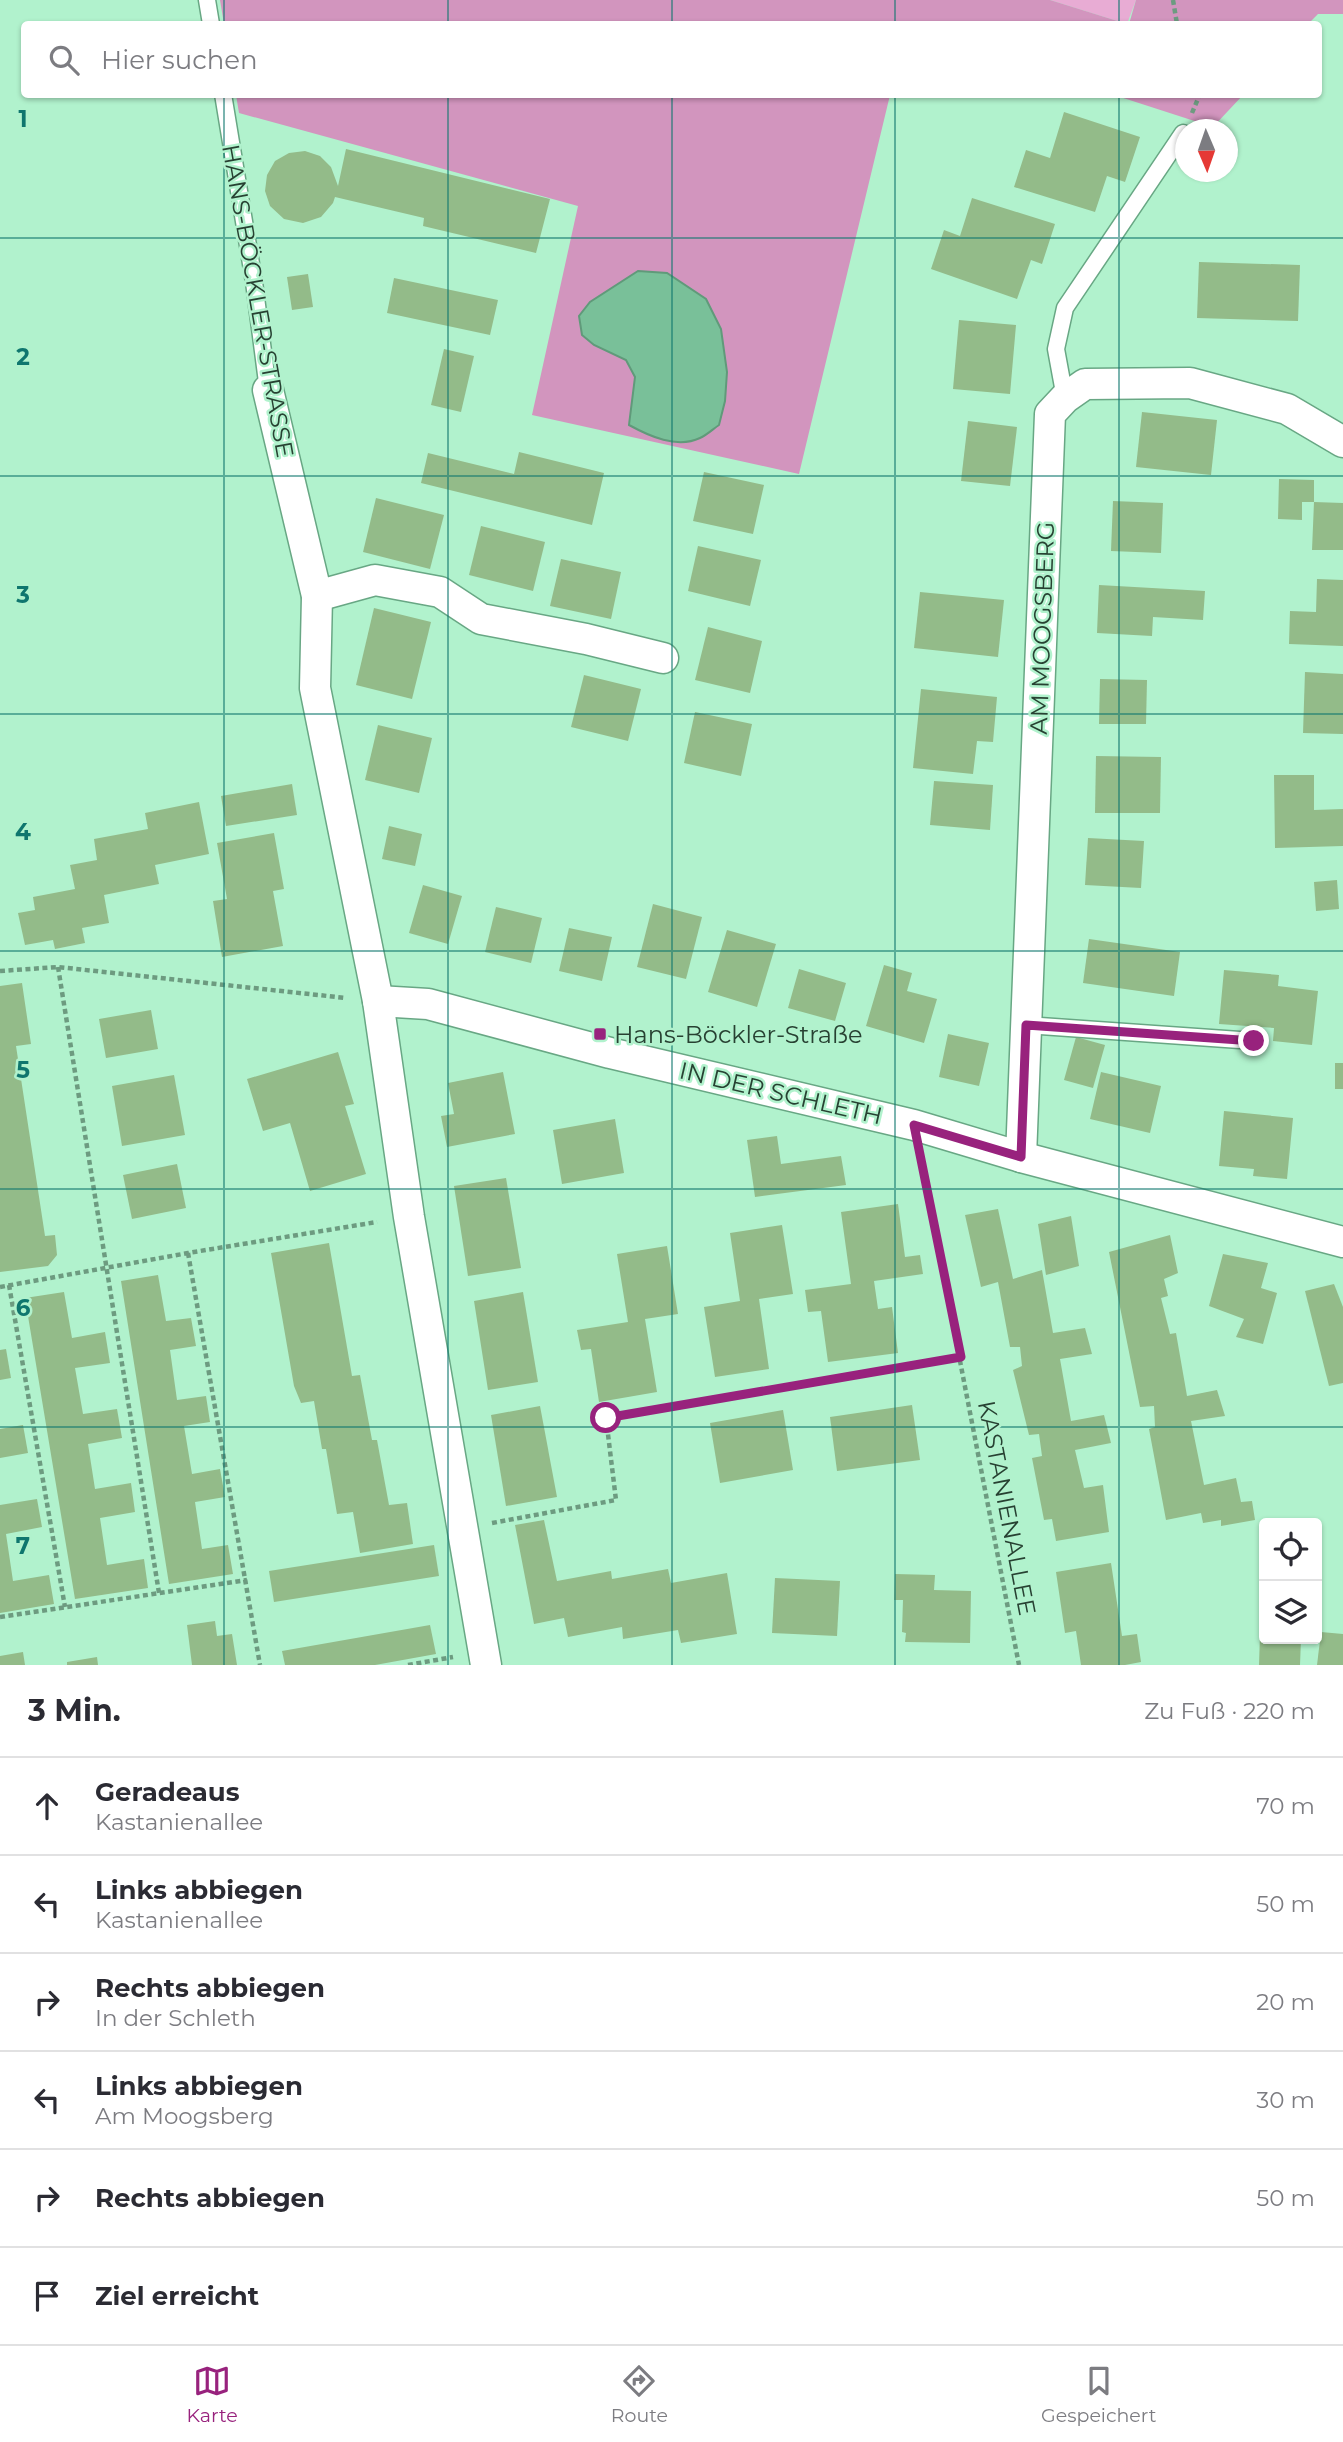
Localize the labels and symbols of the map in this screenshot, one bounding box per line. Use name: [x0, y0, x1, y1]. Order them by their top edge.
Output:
text: 1: [18, 105, 28, 133]
north arrow: [1175, 119, 1238, 182]
street label: HANS-BÖCKLER-STRASSE: [216, 142, 300, 460]
text: 2: [16, 343, 30, 371]
street label: AM MOOGSBERG: [1024, 521, 1060, 735]
text: 3: [15, 581, 30, 609]
text: 4: [15, 818, 31, 846]
place label: Hans-Böckler-Straße: [614, 1020, 863, 1049]
route end: [1238, 1025, 1269, 1056]
marker: Hans-Böckler-Straße: [592, 1026, 608, 1042]
text: 5: [16, 1056, 30, 1084]
street label: IN DER SCHLETH: [677, 1056, 885, 1130]
text: 6: [16, 1294, 31, 1322]
street label: KASTANIENALLEE: [972, 1398, 1042, 1618]
route start: [590, 1402, 621, 1433]
text: 7: [16, 1532, 30, 1560]

